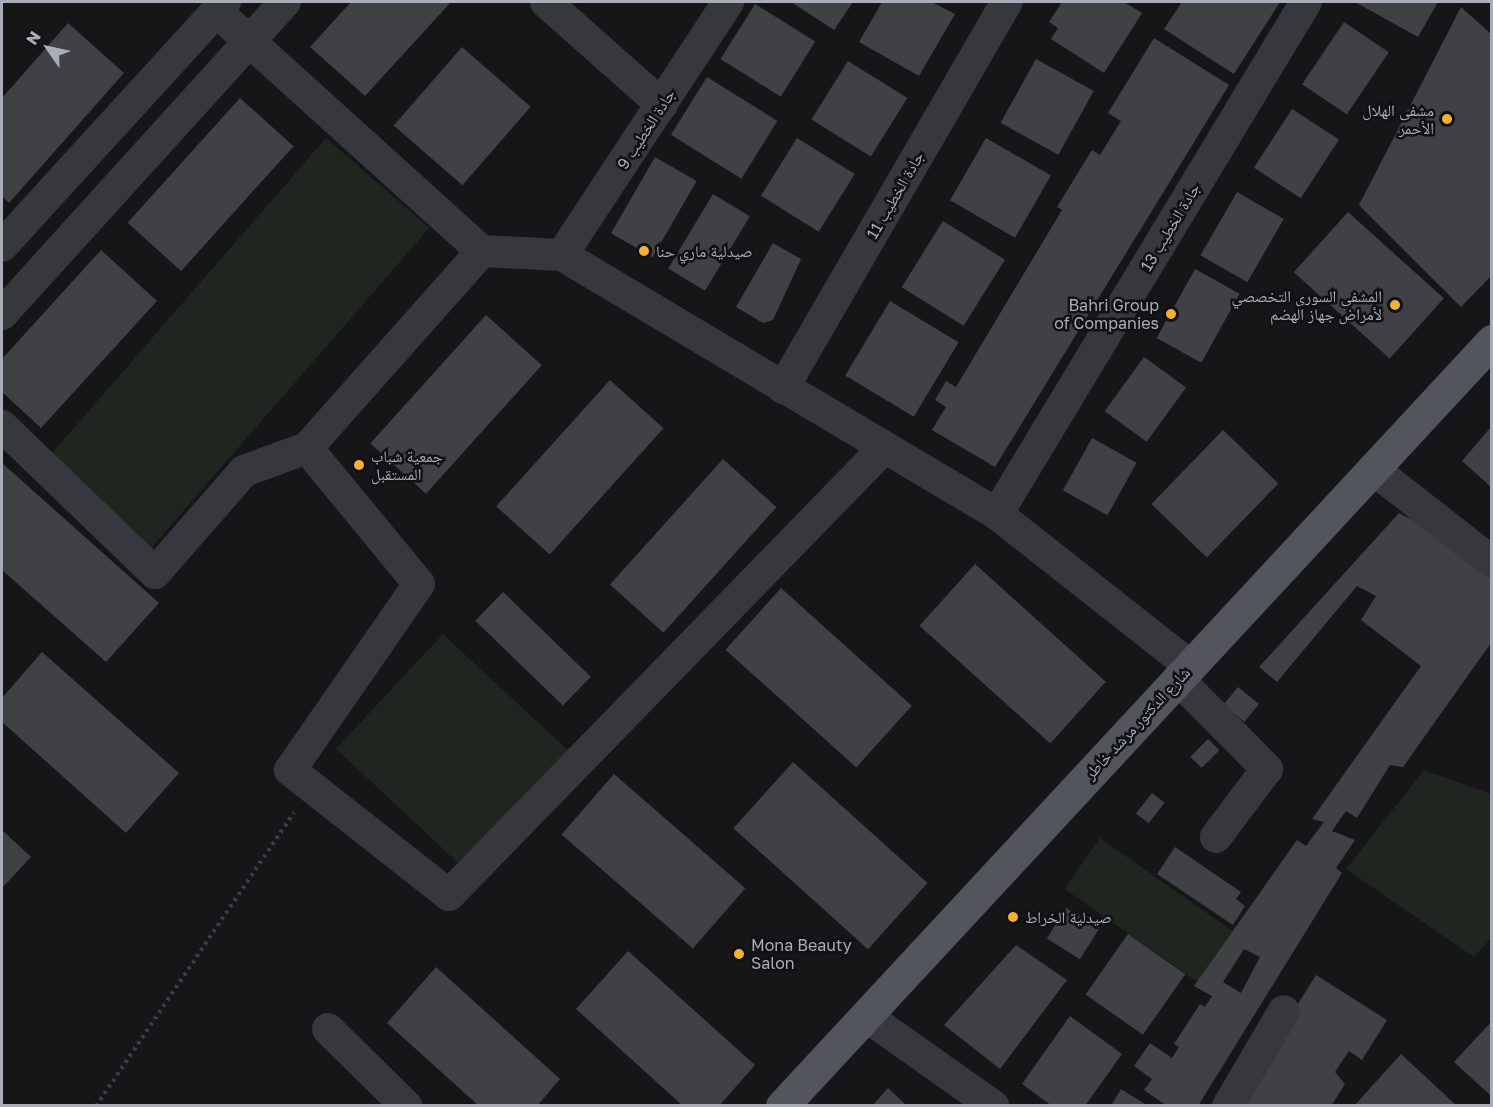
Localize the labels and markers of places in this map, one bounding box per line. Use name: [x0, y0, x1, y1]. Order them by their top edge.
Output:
place label: مشفى الهلال الأحمر: [1362, 100, 1434, 138]
marker: مشفى الهلال الأحمر: [1438, 110, 1456, 128]
place label: صيدلية ماري حنا: [656, 241, 753, 261]
marker: صيدلية ماري حنا: [637, 244, 651, 258]
place label: المشفى السوري التخصصي لأمراض جهاز الهضم: [1232, 286, 1382, 324]
place label: Bahri Group of Companies: [1054, 295, 1159, 333]
marker: المشفى السوري التخصصي لأمراض جهاز الهضم: [1386, 296, 1404, 314]
marker: Bahri Group of Companies: [1164, 307, 1178, 321]
place label: جمعية شباب المستقبل: [371, 446, 443, 484]
marker: جمعية شباب المستقبل: [352, 458, 366, 472]
place label: صيدلية الخراط: [1025, 907, 1112, 927]
marker: صيدلية الخراط: [1006, 910, 1020, 924]
place label: Mona Beauty Salon: [751, 935, 852, 973]
marker: Mona Beauty Salon: [732, 947, 746, 961]

